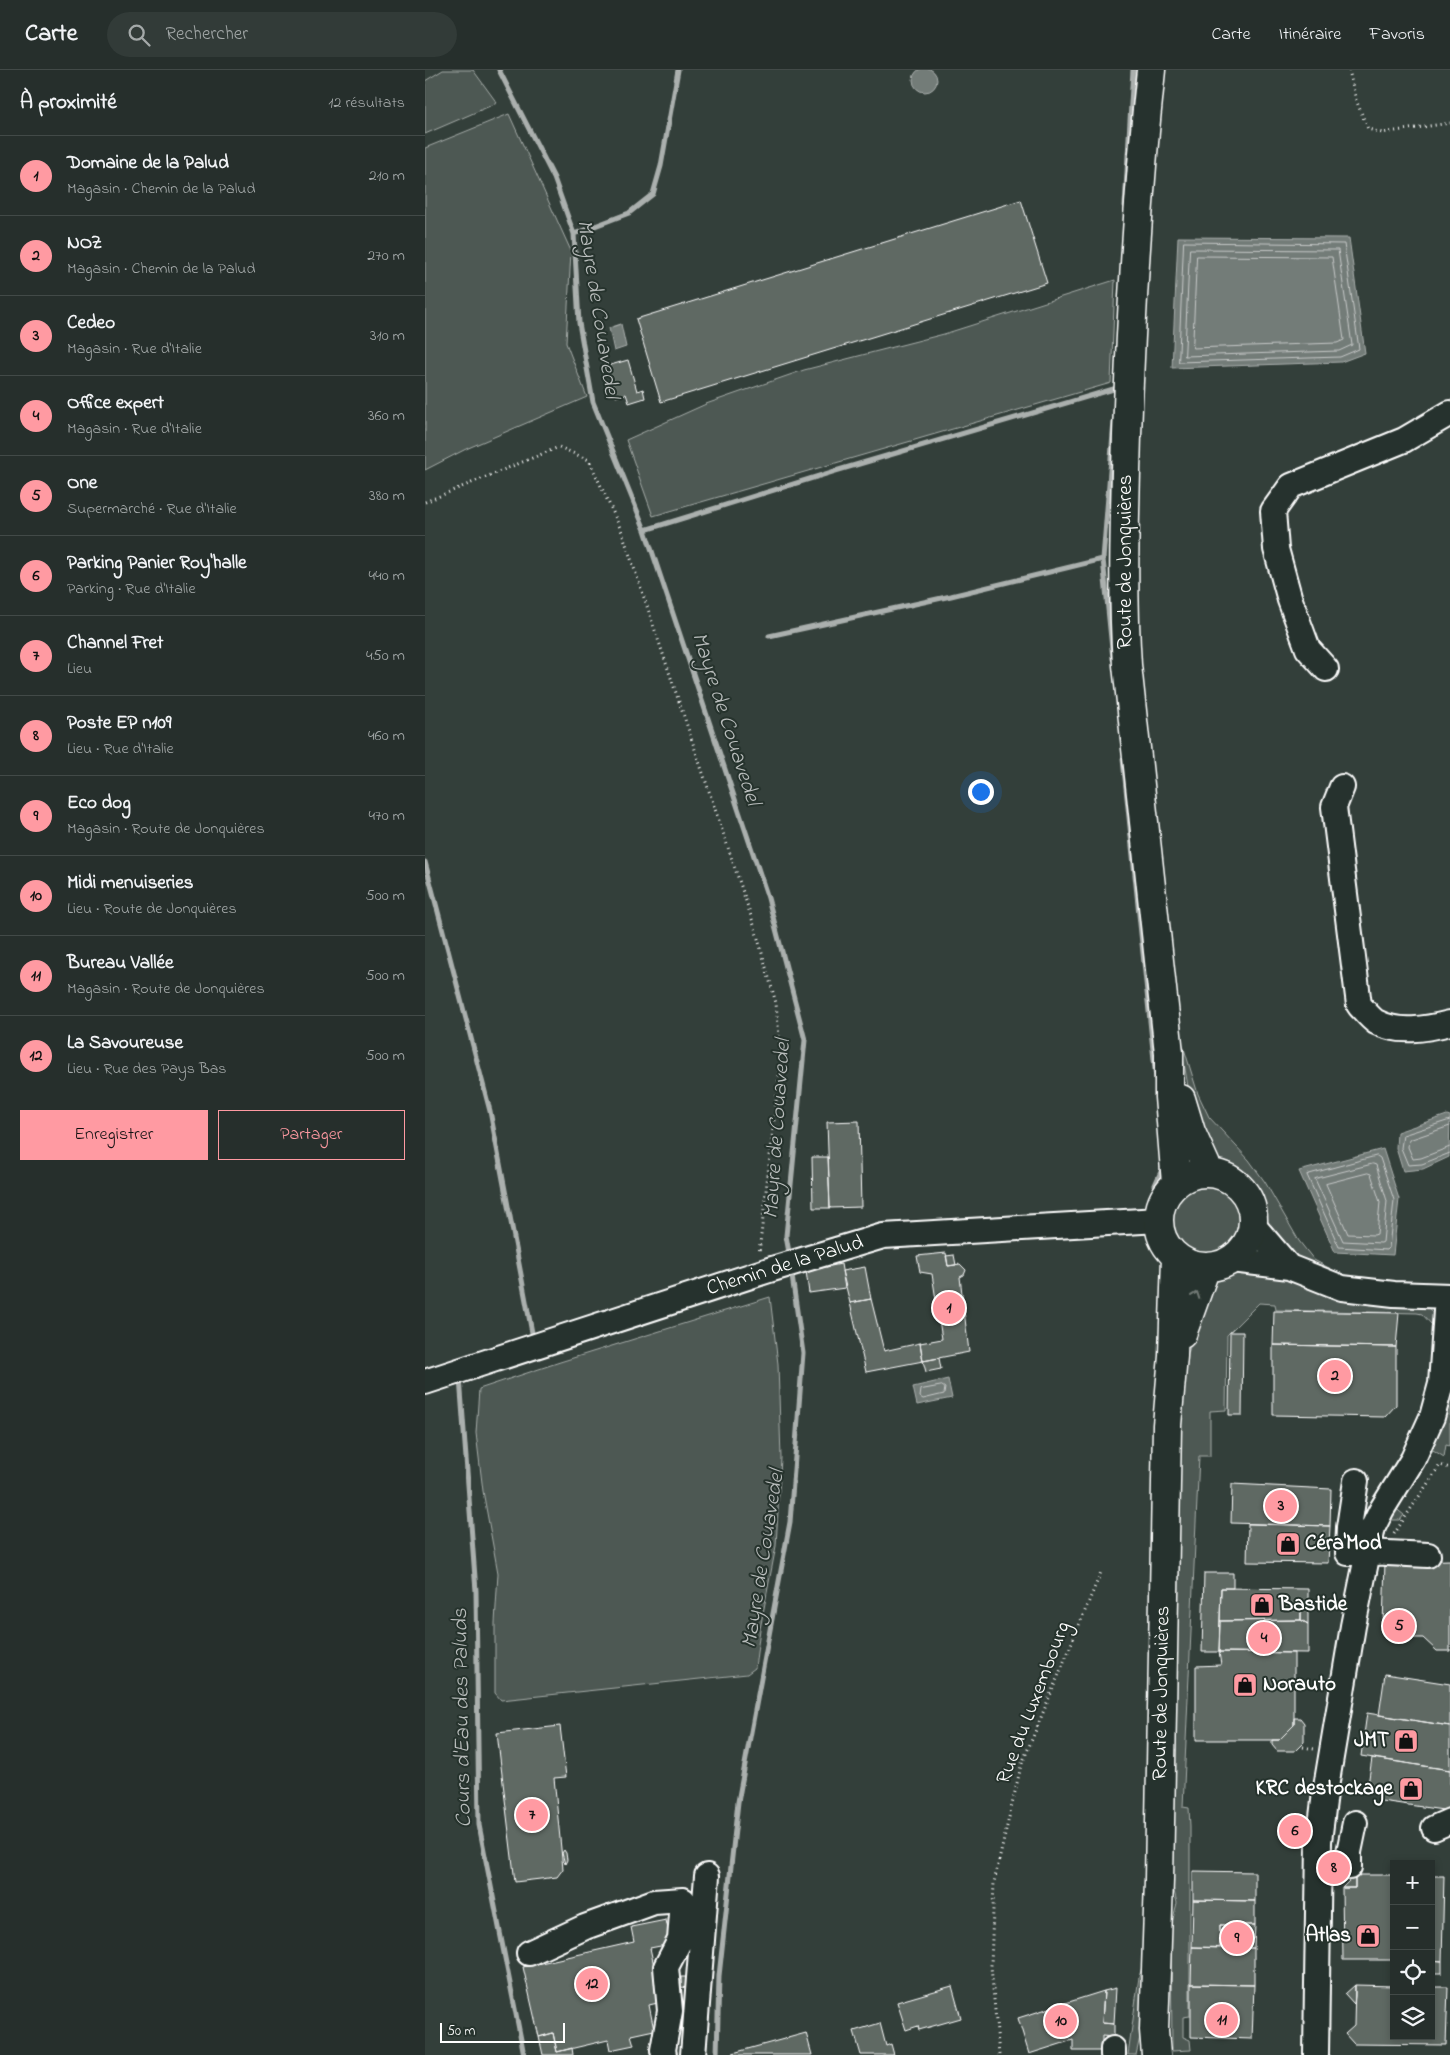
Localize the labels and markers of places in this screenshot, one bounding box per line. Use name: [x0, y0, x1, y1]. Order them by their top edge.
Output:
pin: 1: [933, 1289, 965, 1327]
pin: 2: [1319, 1357, 1351, 1395]
pin: 3: [1265, 1487, 1297, 1525]
place label: Céra'Mod: [1305, 1529, 1382, 1559]
shop icon: Céra'Mod: [1275, 1531, 1301, 1557]
place label: Bastide: [1278, 1590, 1348, 1620]
shop icon: Bastide: [1249, 1592, 1275, 1618]
pin: 5: [1383, 1607, 1415, 1645]
pin: 4: [1248, 1619, 1280, 1657]
place label: Norauto: [1263, 1670, 1336, 1700]
shop icon: Norauto: [1232, 1672, 1258, 1698]
place label: JMT: [1354, 1726, 1389, 1756]
shop icon: JMT: [1393, 1728, 1419, 1754]
place label: KRC destockage: [1256, 1774, 1394, 1806]
shop icon: KRC destockage: [1398, 1776, 1424, 1802]
pin: 7: [516, 1796, 548, 1834]
pin: 6: [1279, 1812, 1311, 1850]
pin: 8: [1318, 1849, 1350, 1887]
pin: 9: [1221, 1919, 1253, 1957]
place label: Atlas: [1305, 1921, 1351, 1951]
shop icon: Atlas: [1355, 1923, 1381, 1949]
pin: 12: [576, 1965, 608, 2003]
pin: 11: [1206, 2001, 1238, 2039]
pin: 10: [1045, 2002, 1077, 2040]

